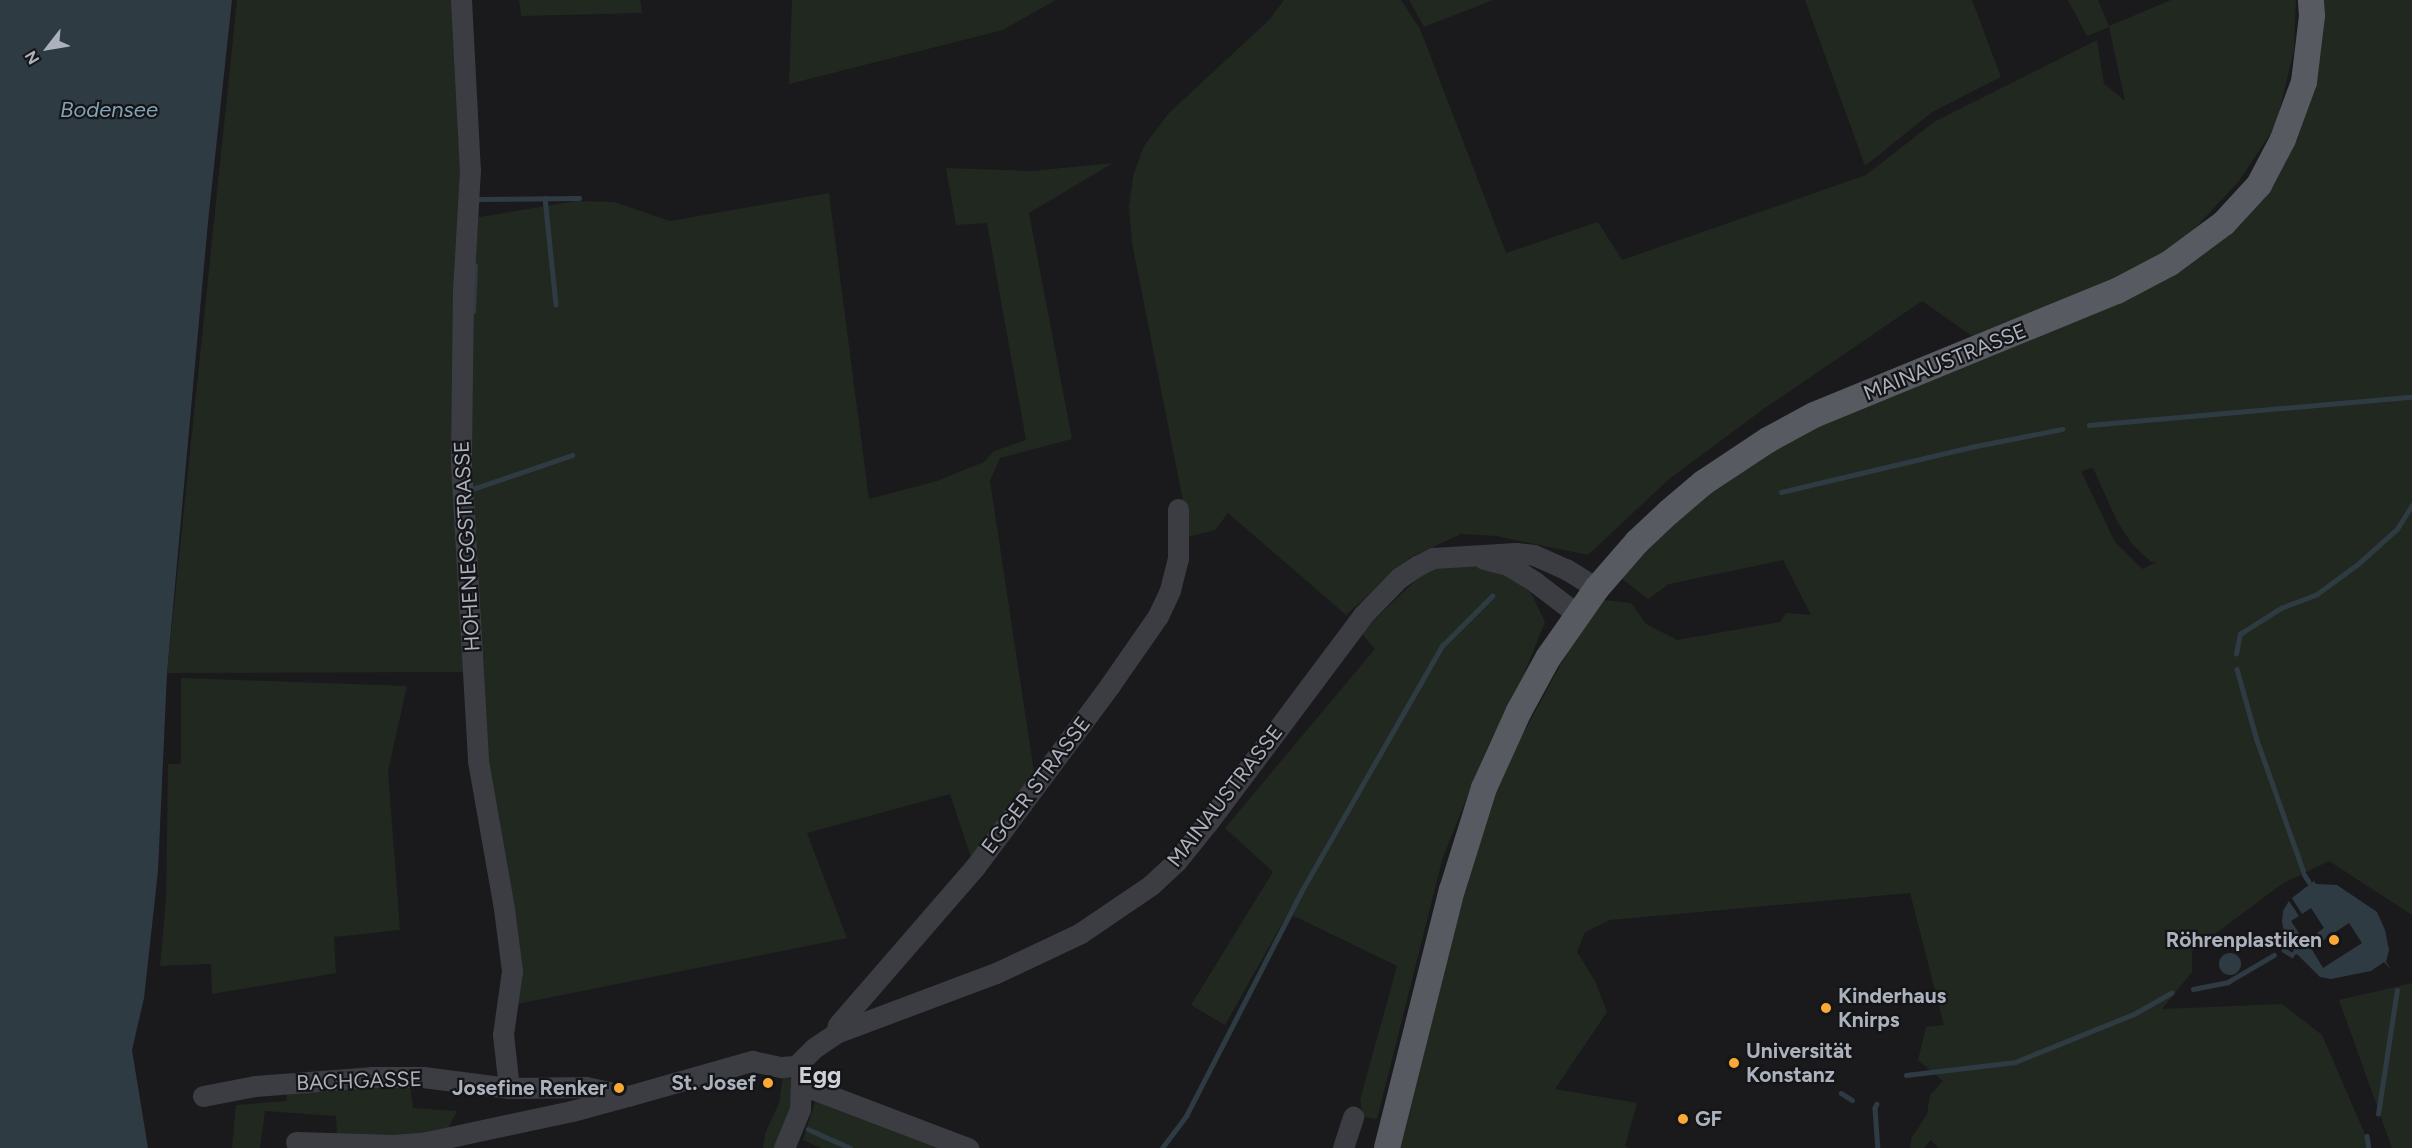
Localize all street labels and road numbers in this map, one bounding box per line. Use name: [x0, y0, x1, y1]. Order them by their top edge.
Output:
street label: MAINAUSTRASSE: [1860, 318, 2030, 406]
street label: HOHENEGGSTRASSE: [449, 440, 485, 652]
street label: EGGER STRASSE: [976, 711, 1096, 859]
street label: MAINAUSTRASSE: [1162, 720, 1288, 872]
street label: BACHGASSE: [296, 1066, 422, 1096]

